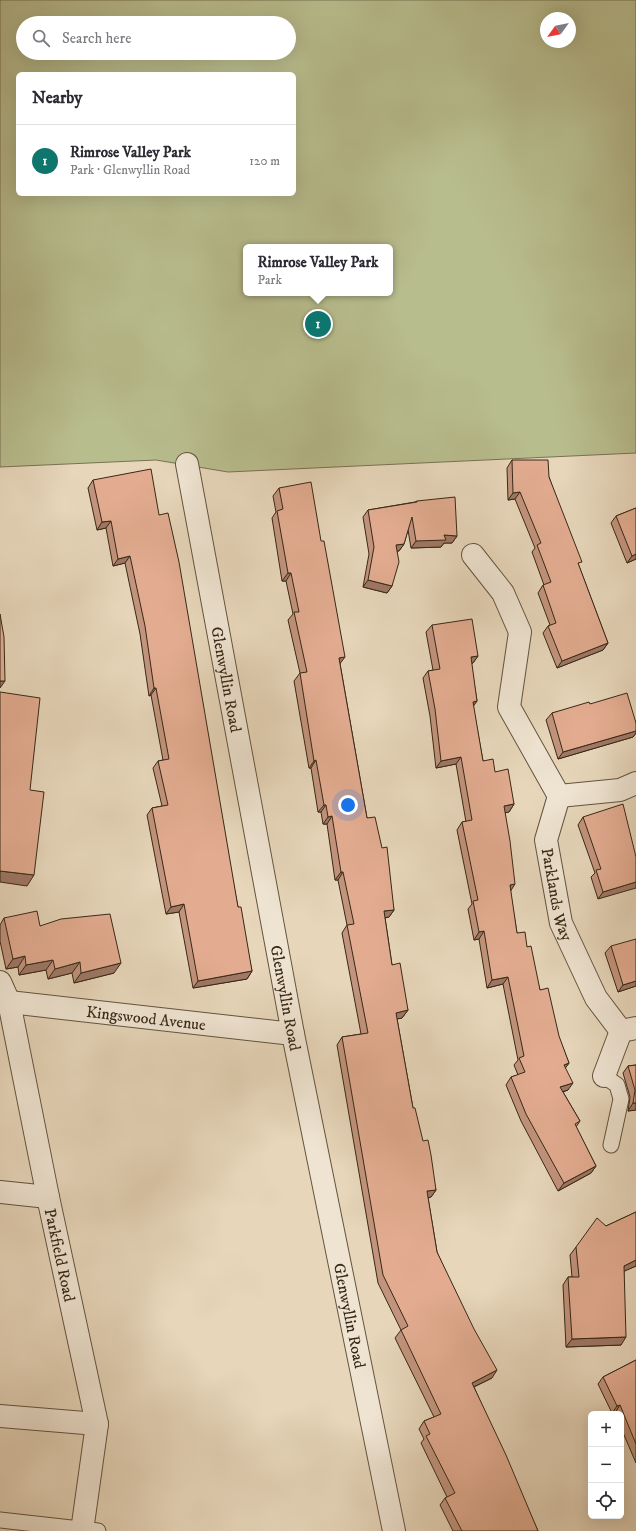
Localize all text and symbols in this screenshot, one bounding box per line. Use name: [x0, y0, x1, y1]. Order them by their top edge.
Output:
north arrow: [540, 12, 576, 48]
search box: [16, 16, 296, 60]
icon: search: [30, 27, 52, 49]
text: Search here: [62, 29, 131, 48]
text: Nearby: [32, 87, 82, 109]
text: Rimrose Valley Park: [70, 143, 191, 162]
text: 1: [43, 153, 47, 169]
text: 120 m: [249, 153, 280, 169]
text: Park · Glenwyllin Road: [70, 162, 190, 178]
popup: [243, 244, 393, 296]
text: Rimrose Valley Park: [258, 253, 378, 272]
text: Park: [258, 272, 282, 288]
pin: 1: [305, 309, 331, 339]
street label: Glenwyllin Road: [206, 625, 246, 734]
your location: [338, 795, 358, 815]
street label: Parklands Way: [537, 846, 577, 945]
street label: Glenwyllin Road: [266, 944, 305, 1053]
street label: Kingswood Avenue: [85, 1002, 207, 1035]
street label: Parkfield Road: [40, 1207, 79, 1304]
street label: Glenwyllin Road: [329, 1261, 370, 1370]
map controls: [588, 1411, 624, 1519]
button: +: [588, 1411, 624, 1447]
button: −: [588, 1447, 624, 1483]
button: locate: [588, 1483, 624, 1519]

